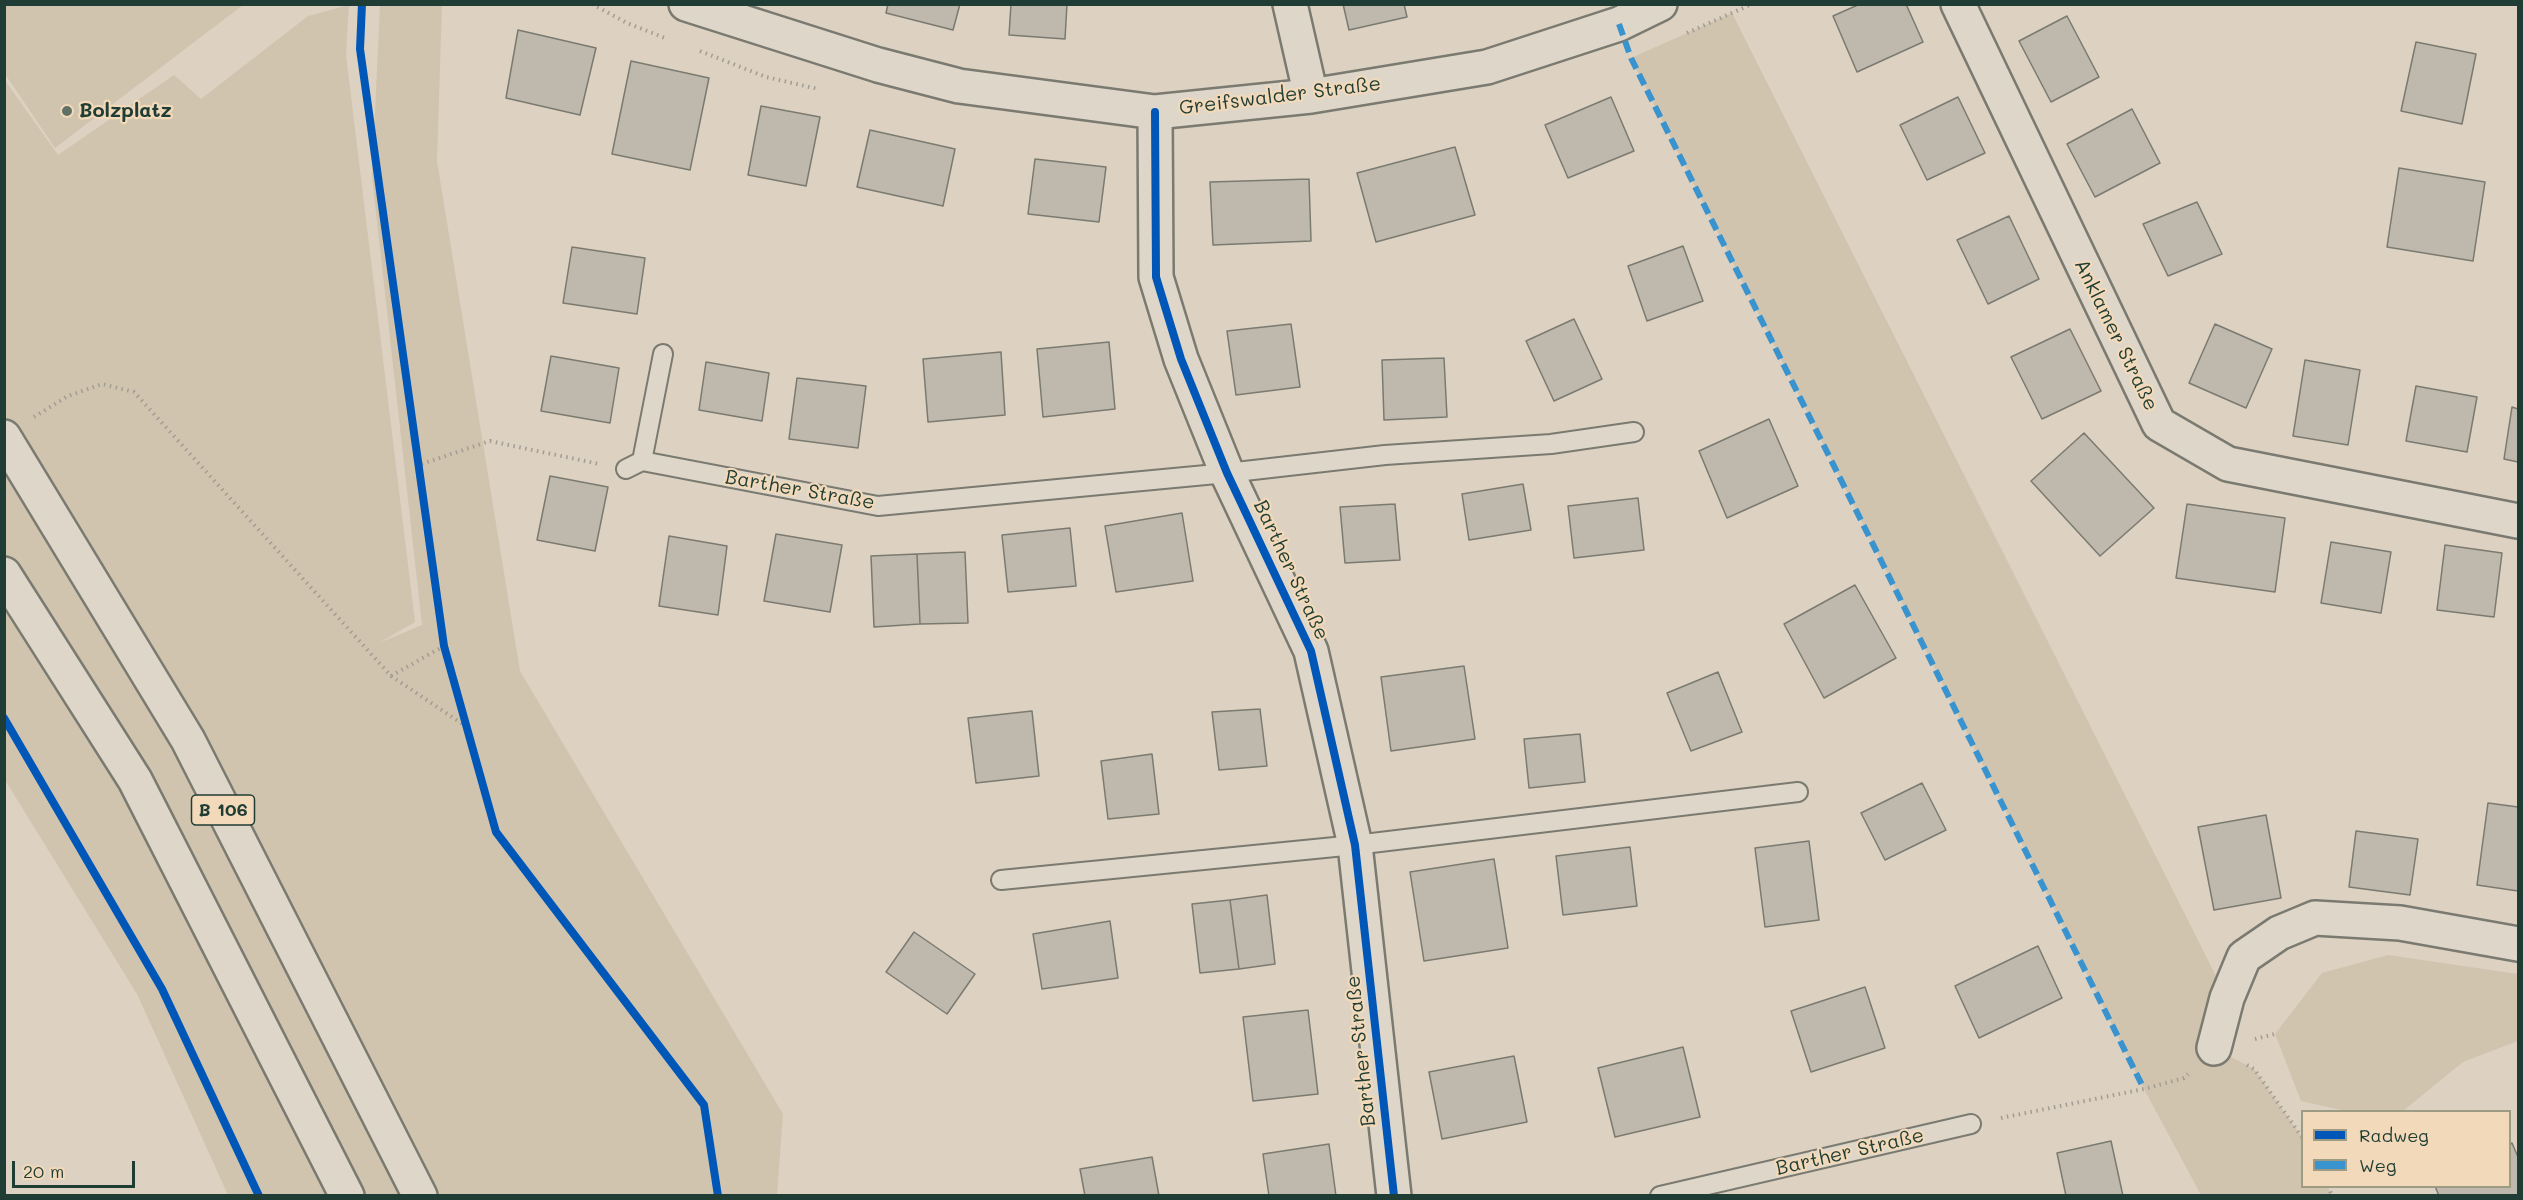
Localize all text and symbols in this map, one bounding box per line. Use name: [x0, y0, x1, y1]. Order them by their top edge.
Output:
street label: Greifswalder Straße: [1178, 72, 1382, 120]
place label: Bolzplatz: [79, 99, 172, 123]
marker: Bolzplatz: [60, 104, 74, 118]
street label: Anklamer Straße: [2069, 255, 2163, 415]
street label: Barther Straße: [723, 465, 877, 515]
street label: Barther Straße: [1248, 496, 1334, 644]
road number: B 106: [192, 795, 254, 825]
street label: Barther Straße: [1341, 974, 1381, 1128]
legend: [2301, 1110, 2511, 1188]
street label: Barther Straße: [1774, 1123, 1926, 1181]
text: Radweg: [2359, 1123, 2429, 1147]
scale bar: [15, 1149, 138, 1187]
text: Weg: [2359, 1153, 2396, 1177]
text: 20 m: [23, 1159, 64, 1183]

